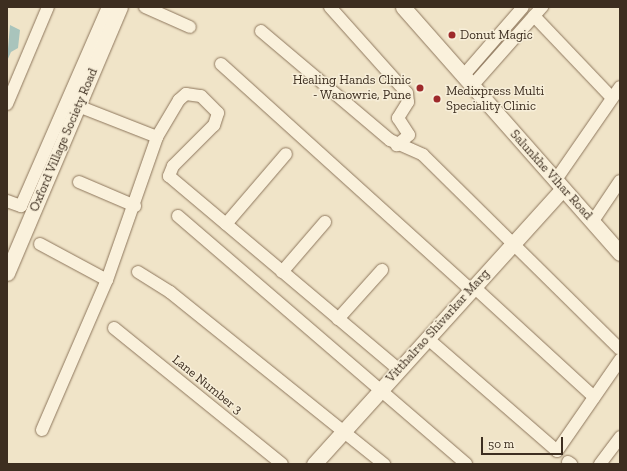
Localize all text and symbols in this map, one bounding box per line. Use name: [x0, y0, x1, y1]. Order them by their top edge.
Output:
place label: Donut Magic: [460, 27, 533, 43]
marker: Donut Magic: [447, 30, 457, 40]
street label: Oxford Village Society Road: [26, 65, 102, 215]
place label: Healing Hands Clinic - Wanowrie, Pune: [293, 73, 411, 104]
marker: Healing Hands Clinic - Wanowrie, Pune: [414, 82, 426, 94]
place label: Medixpress Multi Speciality Clinic: [446, 84, 544, 115]
marker: Medixpress Multi Speciality Clinic: [431, 93, 443, 105]
street label: Salunkhe Vihar Road: [506, 127, 596, 223]
street label: Vitthalrao Shivarkar Marg: [383, 266, 493, 386]
street label: Lane Number 3: [169, 352, 245, 418]
scale bar: [483, 429, 565, 455]
text: 50 m: [488, 437, 514, 451]

